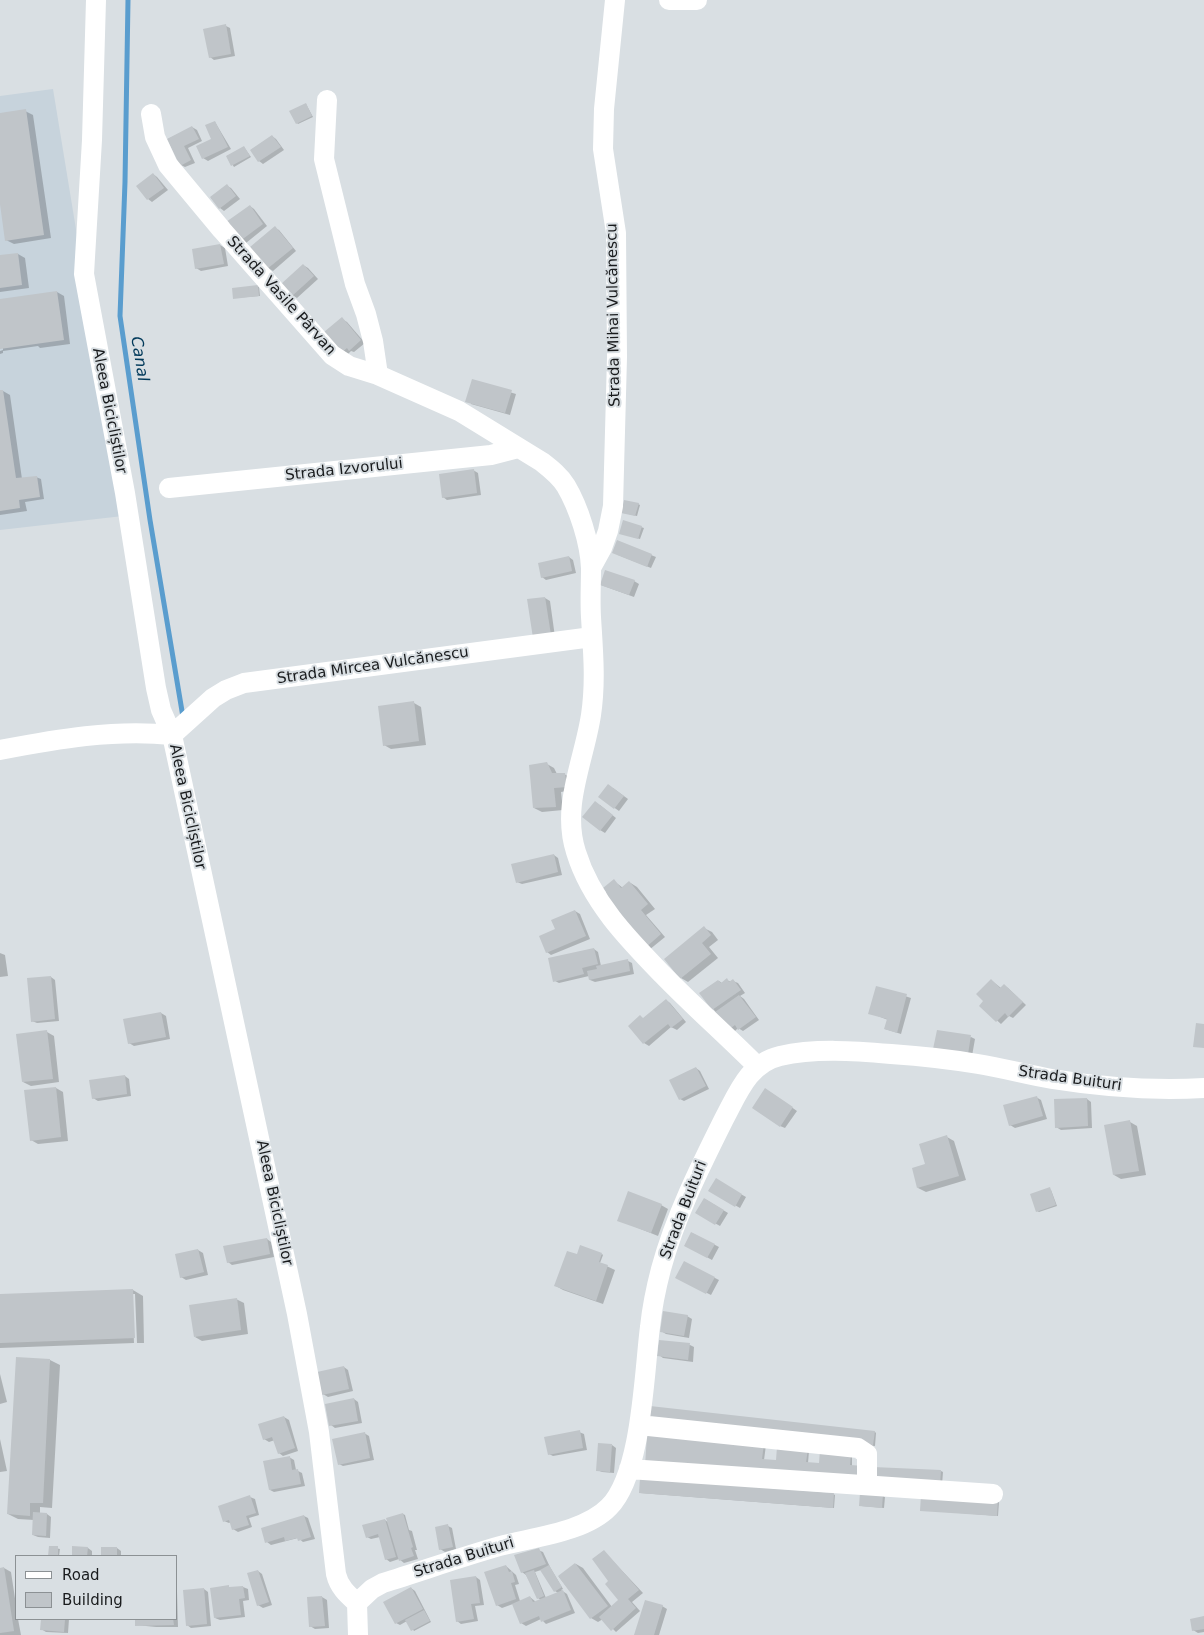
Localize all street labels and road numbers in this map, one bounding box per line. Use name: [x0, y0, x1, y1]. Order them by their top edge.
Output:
street label: Strada Mihai Vulcănescu: [603, 223, 625, 407]
street label: Strada Vasile Pârvan: [223, 233, 339, 359]
street label: Aleea Bicicliștilor: [88, 347, 130, 475]
street label: Strada Izvorului: [284, 455, 404, 485]
street label: Strada Mircea Vulcănescu: [276, 644, 470, 688]
street label: Aleea Bicicliștilor: [165, 743, 209, 871]
street label: Strada Buituri: [1017, 1063, 1123, 1095]
street label: Aleea Bicicliștilor: [252, 1139, 296, 1267]
street label: Strada Buituri: [657, 1158, 711, 1262]
street label: Strada Buituri: [412, 1534, 516, 1582]

